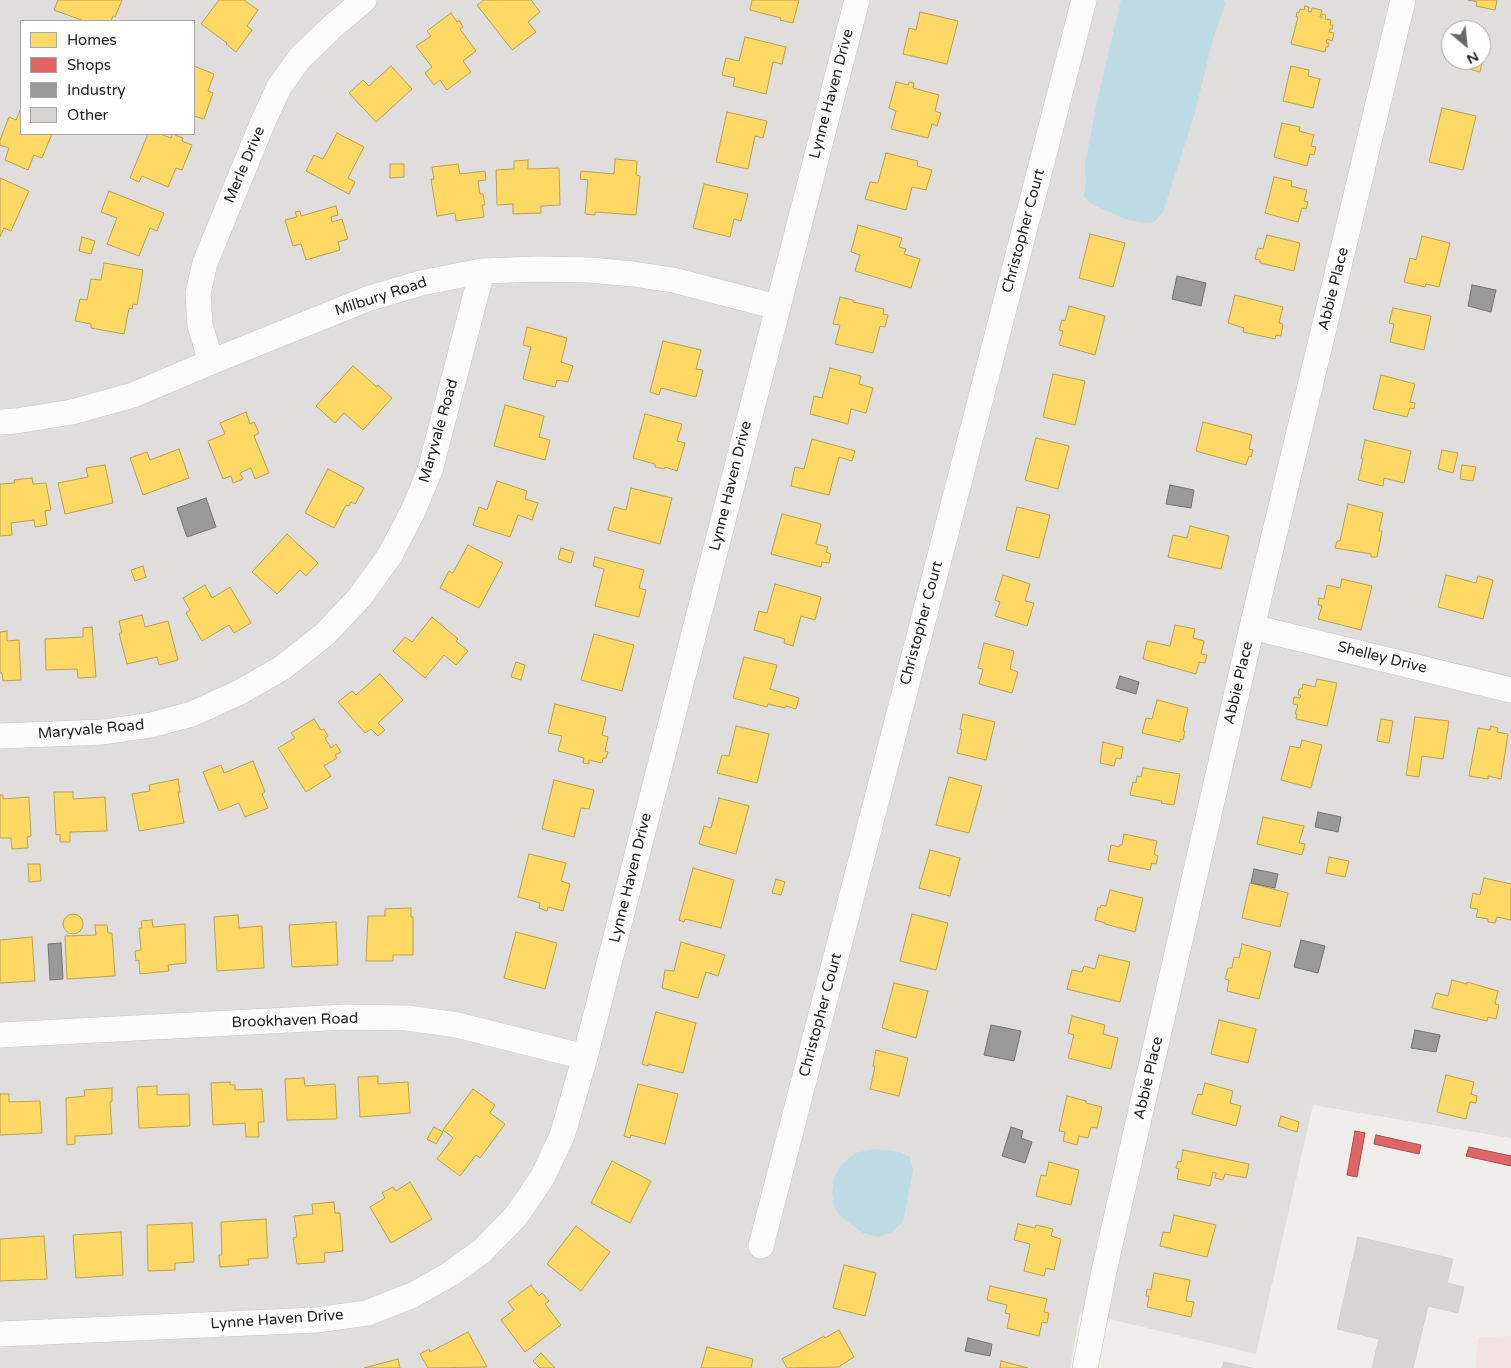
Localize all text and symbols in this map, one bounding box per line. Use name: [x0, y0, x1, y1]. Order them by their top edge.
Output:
legend: [20, 20, 195, 135]
north arrow: [1441, 20, 1491, 70]
street label: Lynne Haven Drive: [806, 27, 858, 161]
text: Homes: [67, 31, 117, 49]
text: N: [1464, 48, 1482, 68]
text: Shops: [67, 56, 111, 74]
text: Industry: [67, 81, 126, 99]
text: Other: [67, 106, 108, 124]
street label: Merle Drive: [221, 124, 269, 206]
street label: Christopher Court: [999, 167, 1049, 295]
street label: Abbie Place: [1315, 246, 1353, 332]
street label: Milbury Road: [333, 274, 429, 320]
street label: Maryvale Road: [416, 377, 462, 485]
street label: Lynne Haven Drive: [706, 419, 756, 553]
street label: Christopher Court: [897, 559, 947, 687]
street label: Shelley Drive: [1335, 638, 1429, 678]
street label: Abbie Place: [1221, 640, 1257, 726]
street label: Maryvale Road: [37, 716, 145, 744]
street label: Lynne Haven Drive: [606, 811, 656, 945]
street label: Christopher Court: [796, 951, 846, 1079]
street label: Brookhaven Road: [231, 1010, 359, 1032]
street label: Abbie Place: [1131, 1035, 1167, 1121]
street label: Lynne Haven Drive: [210, 1306, 344, 1334]

